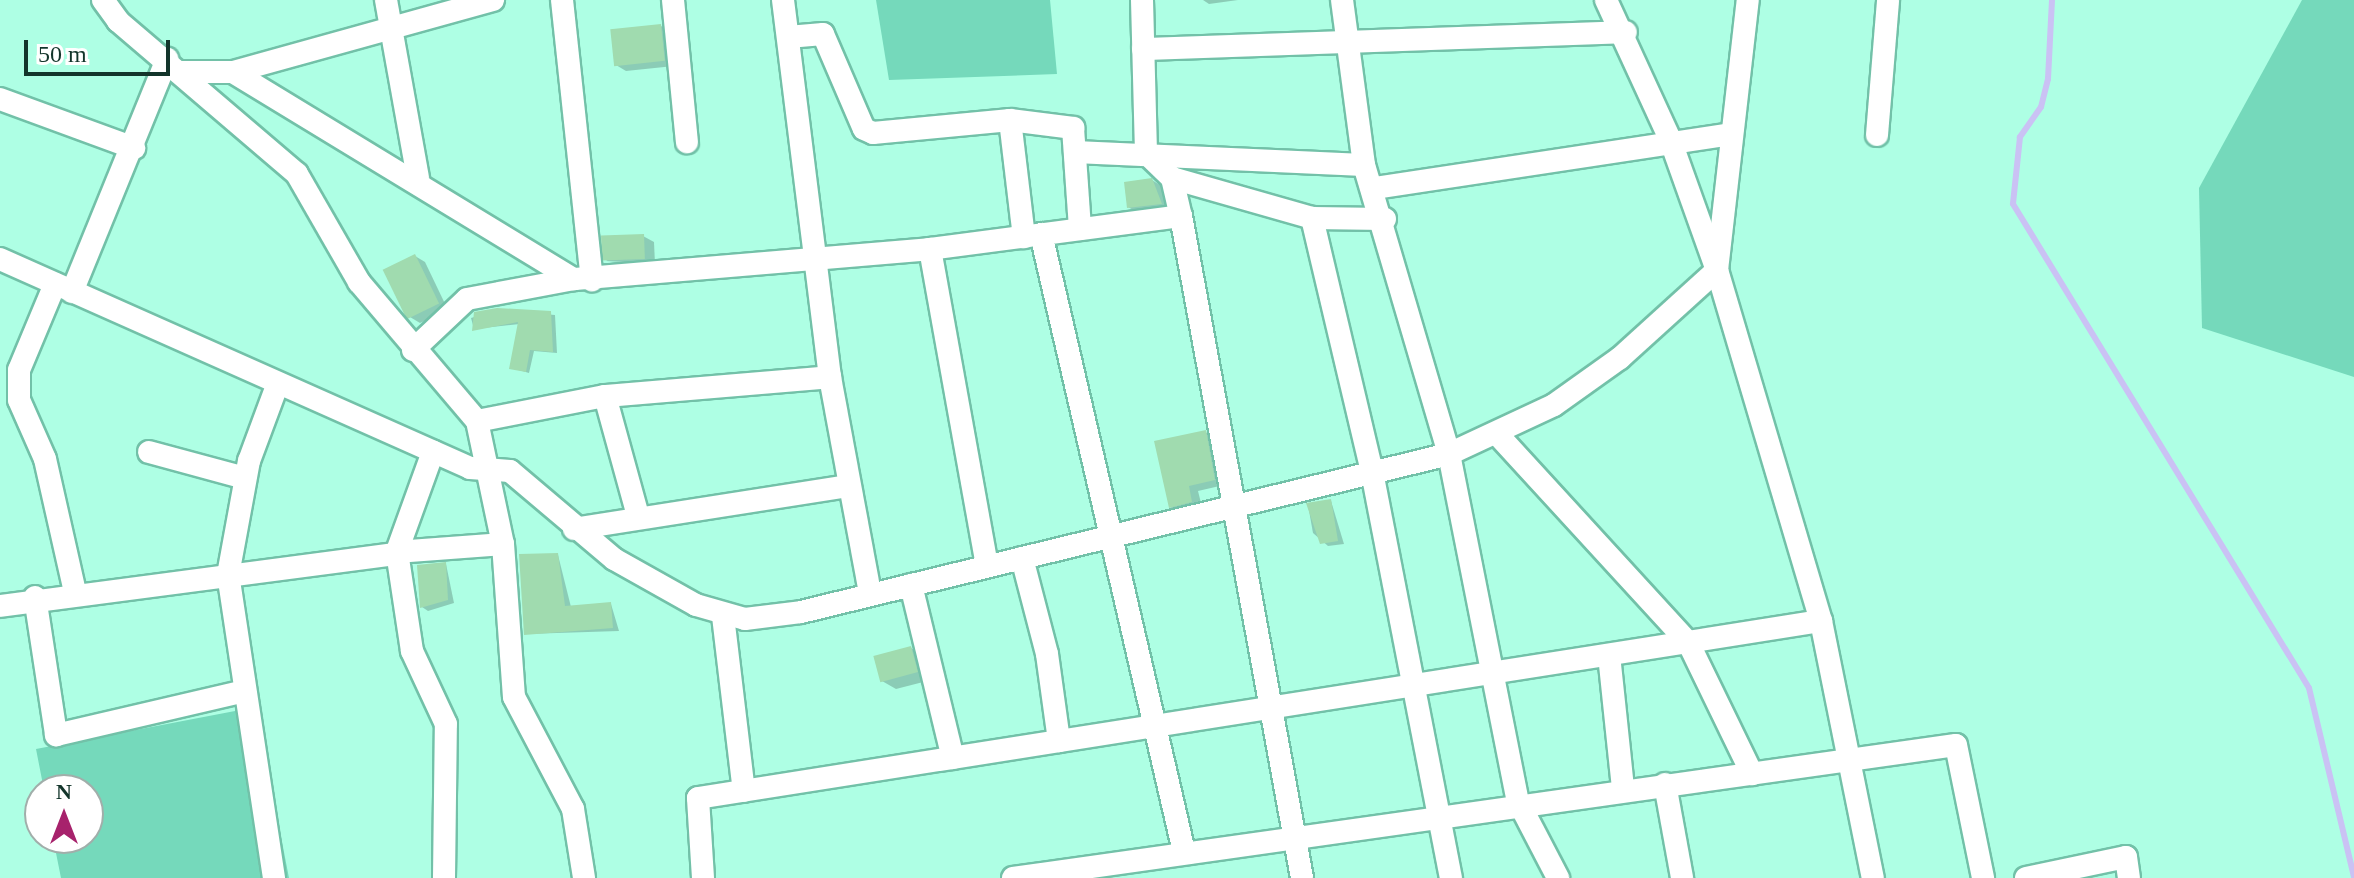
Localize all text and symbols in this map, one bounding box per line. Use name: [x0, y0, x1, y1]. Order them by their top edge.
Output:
scale bar: [28, 24, 174, 74]
text: 50 m: [38, 41, 87, 67]
north arrow: [24, 774, 104, 854]
text: N: [56, 779, 72, 804]

